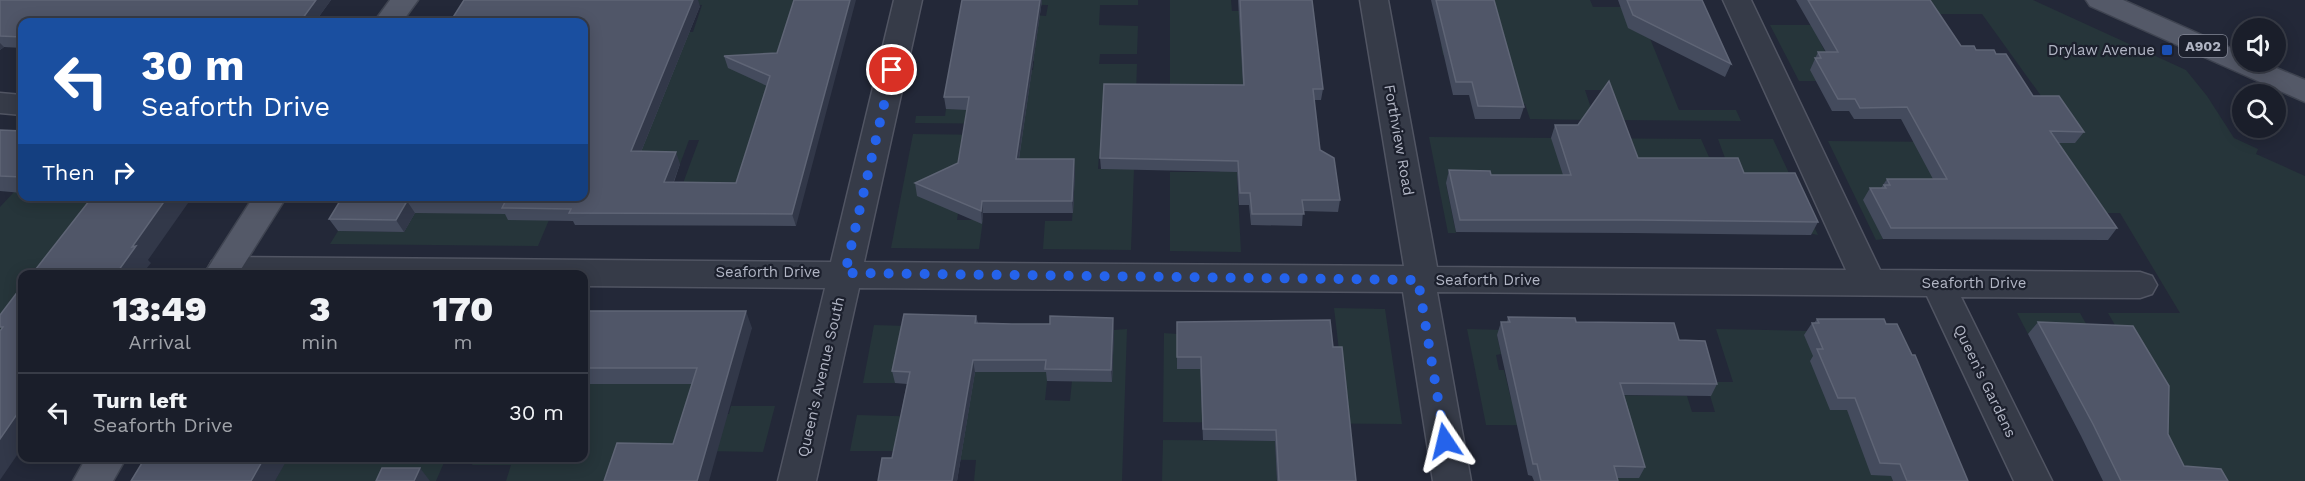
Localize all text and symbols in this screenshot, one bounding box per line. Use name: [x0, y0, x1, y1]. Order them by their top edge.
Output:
map controls: [2232, 18, 2286, 138]
button: sound: [2232, 18, 2286, 72]
road number: A902: [2179, 35, 2227, 57]
text: 30 m: [141, 41, 245, 90]
place label: Drylaw Avenue: [2048, 41, 2155, 59]
icon: left: [42, 42, 120, 120]
marker: Drylaw Avenue: [2160, 43, 2174, 57]
pin: [866, 44, 917, 95]
icon: arrive: [875, 53, 908, 86]
street label: Forthview Road: [1380, 83, 1418, 197]
button: search: [2232, 84, 2286, 138]
text: Seaforth Drive: [141, 91, 330, 123]
icon: right: [107, 156, 140, 189]
text: Then: [42, 160, 95, 185]
street label: Seaforth Drive: [715, 263, 821, 281]
street label: Seaforth Drive: [1435, 271, 1541, 289]
street label: Seaforth Drive: [1921, 274, 2027, 292]
text: 13:49: [112, 288, 207, 330]
text: 3: [309, 288, 330, 330]
text: 170: [433, 288, 494, 330]
street label: Queen's Avenue South: [794, 295, 848, 459]
street label: Queen's Gardens: [1950, 322, 2020, 441]
text: Arrival: [128, 330, 191, 354]
text: min: [301, 330, 338, 354]
text: m: [453, 330, 473, 354]
text: Turn left: [93, 388, 187, 413]
icon: left: [42, 396, 75, 429]
text: 30 m: [509, 400, 564, 425]
position arrow: [1413, 409, 1477, 473]
text: Seaforth Drive: [93, 413, 233, 437]

